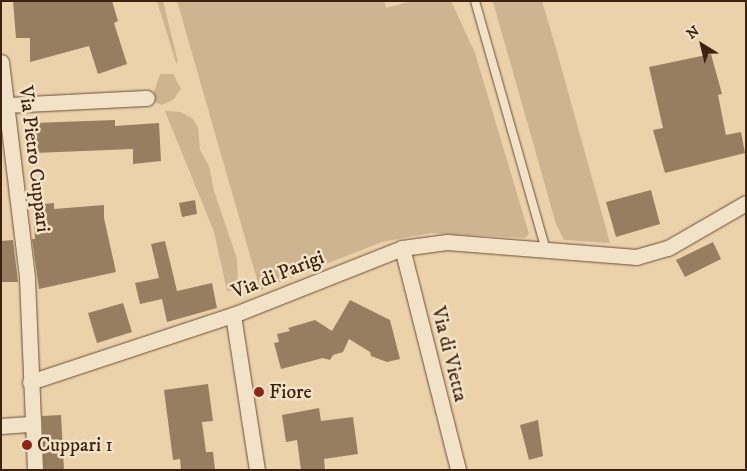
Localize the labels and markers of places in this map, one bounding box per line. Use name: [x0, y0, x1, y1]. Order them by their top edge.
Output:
place label: Fiore: [269, 380, 312, 404]
marker: Fiore: [253, 386, 265, 398]
place label: Cuppari 1: [37, 433, 113, 457]
marker: Cuppari 1: [21, 439, 33, 451]

